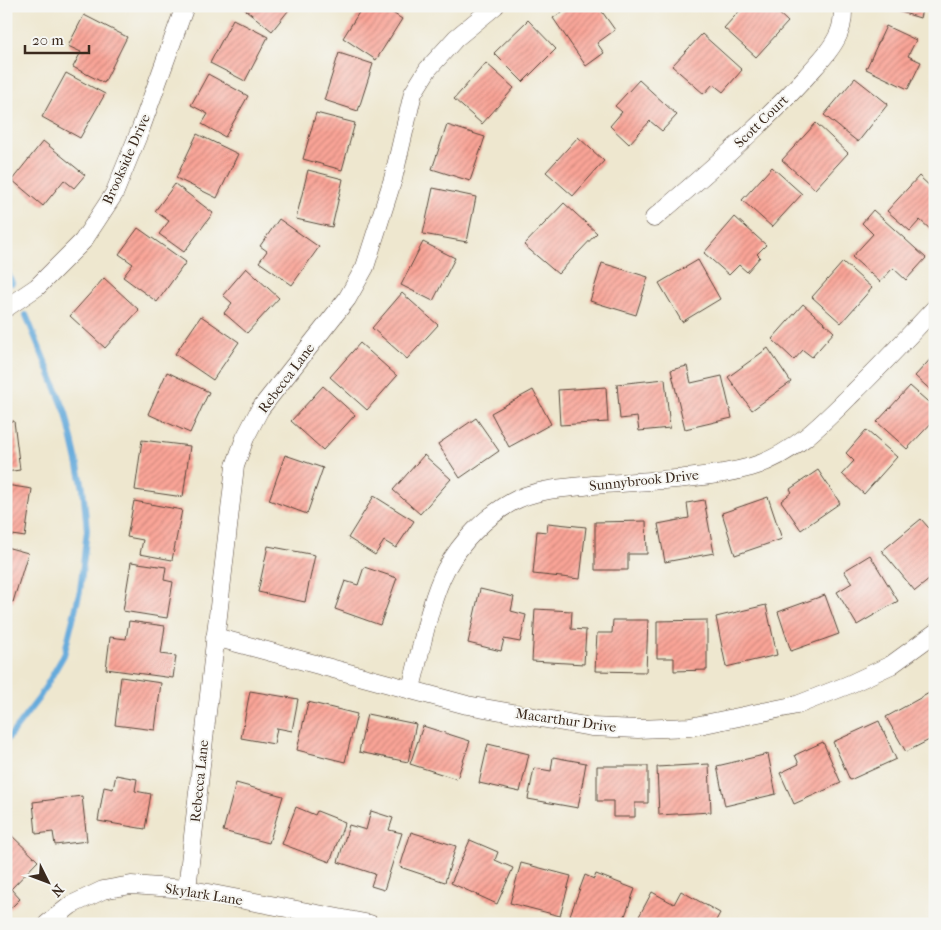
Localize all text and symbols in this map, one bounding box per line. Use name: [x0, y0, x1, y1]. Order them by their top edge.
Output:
scale bar: [25, 22, 89, 54]
text: 20 m: [32, 31, 64, 49]
street label: Scott Court: [731, 91, 792, 151]
street label: Brookside Drive: [99, 111, 154, 207]
street label: Rebecca Lane: [255, 340, 318, 417]
street label: Sunnybrook Drive: [588, 466, 700, 495]
street label: Macarthur Drive: [514, 705, 618, 736]
street label: Rebecca Lane: [187, 739, 212, 823]
north arrow: [22, 858, 72, 908]
street label: Skylark Lane: [164, 880, 244, 909]
text: N: [47, 881, 67, 900]

